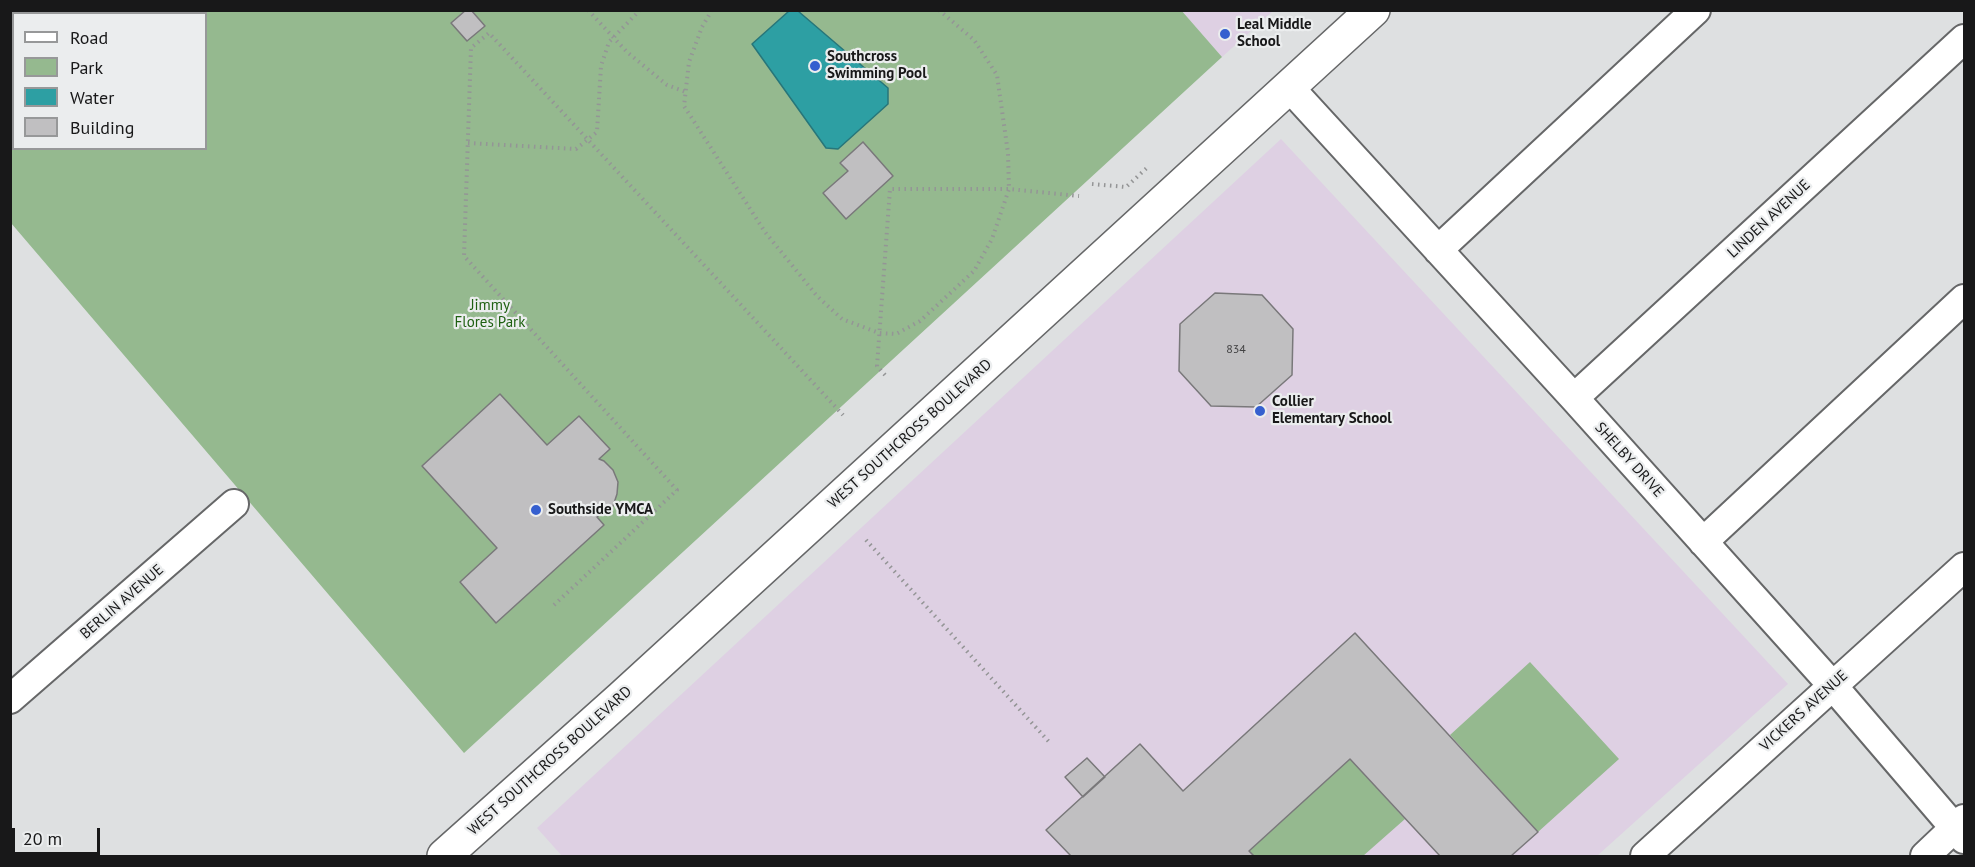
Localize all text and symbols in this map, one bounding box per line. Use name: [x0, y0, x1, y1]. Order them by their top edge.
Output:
legend: [12, 12, 207, 150]
place label: Leal Middle School: [1237, 16, 1312, 51]
text: Road: [70, 26, 108, 49]
marker: Leal Middle School: [1218, 27, 1232, 41]
place label: Southcross Swimming Pool: [827, 48, 927, 83]
text: Park: [70, 56, 103, 79]
marker: Southcross Swimming Pool: [808, 59, 822, 73]
text: Water: [70, 86, 114, 109]
text: Building: [70, 116, 134, 139]
street label: LINDEN AVENUE: [1724, 176, 1814, 262]
park label: Jimmy Flores Park: [455, 297, 525, 332]
house number: 834: [1226, 343, 1246, 357]
street label: WEST SOUTHCROSS BOULEVARD: [824, 356, 996, 512]
place label: Collier Elementary School: [1272, 393, 1392, 428]
marker: Collier Elementary School: [1253, 404, 1267, 418]
street label: SHELBY DRIVE: [1591, 419, 1667, 501]
place label: Southside YMCA: [548, 501, 653, 519]
marker: Southside YMCA: [529, 503, 543, 517]
street label: BERLIN AVENUE: [77, 561, 167, 643]
street label: VICKERS AVENUE: [1756, 667, 1852, 755]
street label: WEST SOUTHCROSS BOULEVARD: [464, 683, 636, 839]
scale bar: [15, 816, 104, 854]
text: 20 m: [23, 827, 62, 850]

